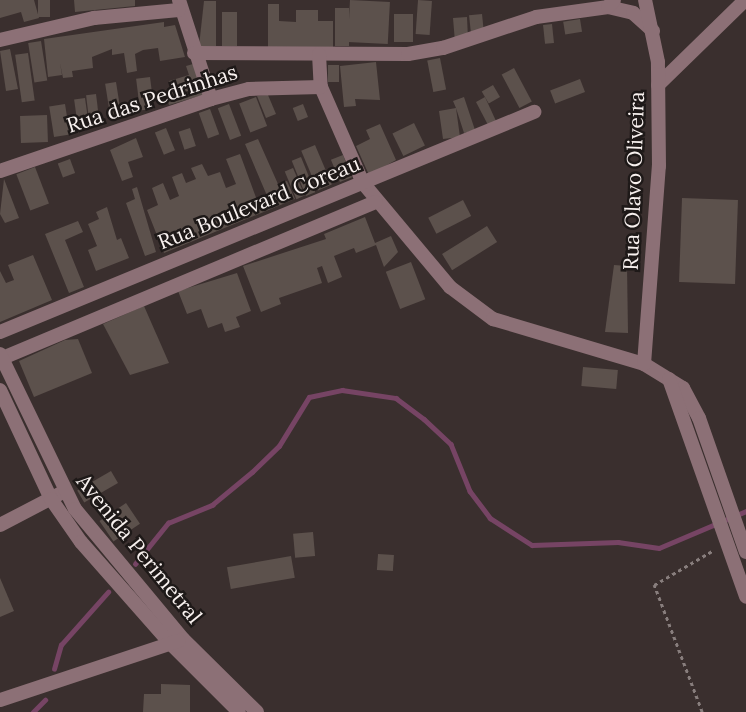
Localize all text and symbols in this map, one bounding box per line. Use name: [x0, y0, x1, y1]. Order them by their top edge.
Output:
street label: Rua das Pedrinhas: [63, 60, 241, 138]
street label: Rua Olavo Oliveira: [618, 91, 650, 271]
street label: Rua Boulevard Coreau: [154, 151, 364, 255]
street label: Avenida Perimetral: [71, 469, 207, 629]

